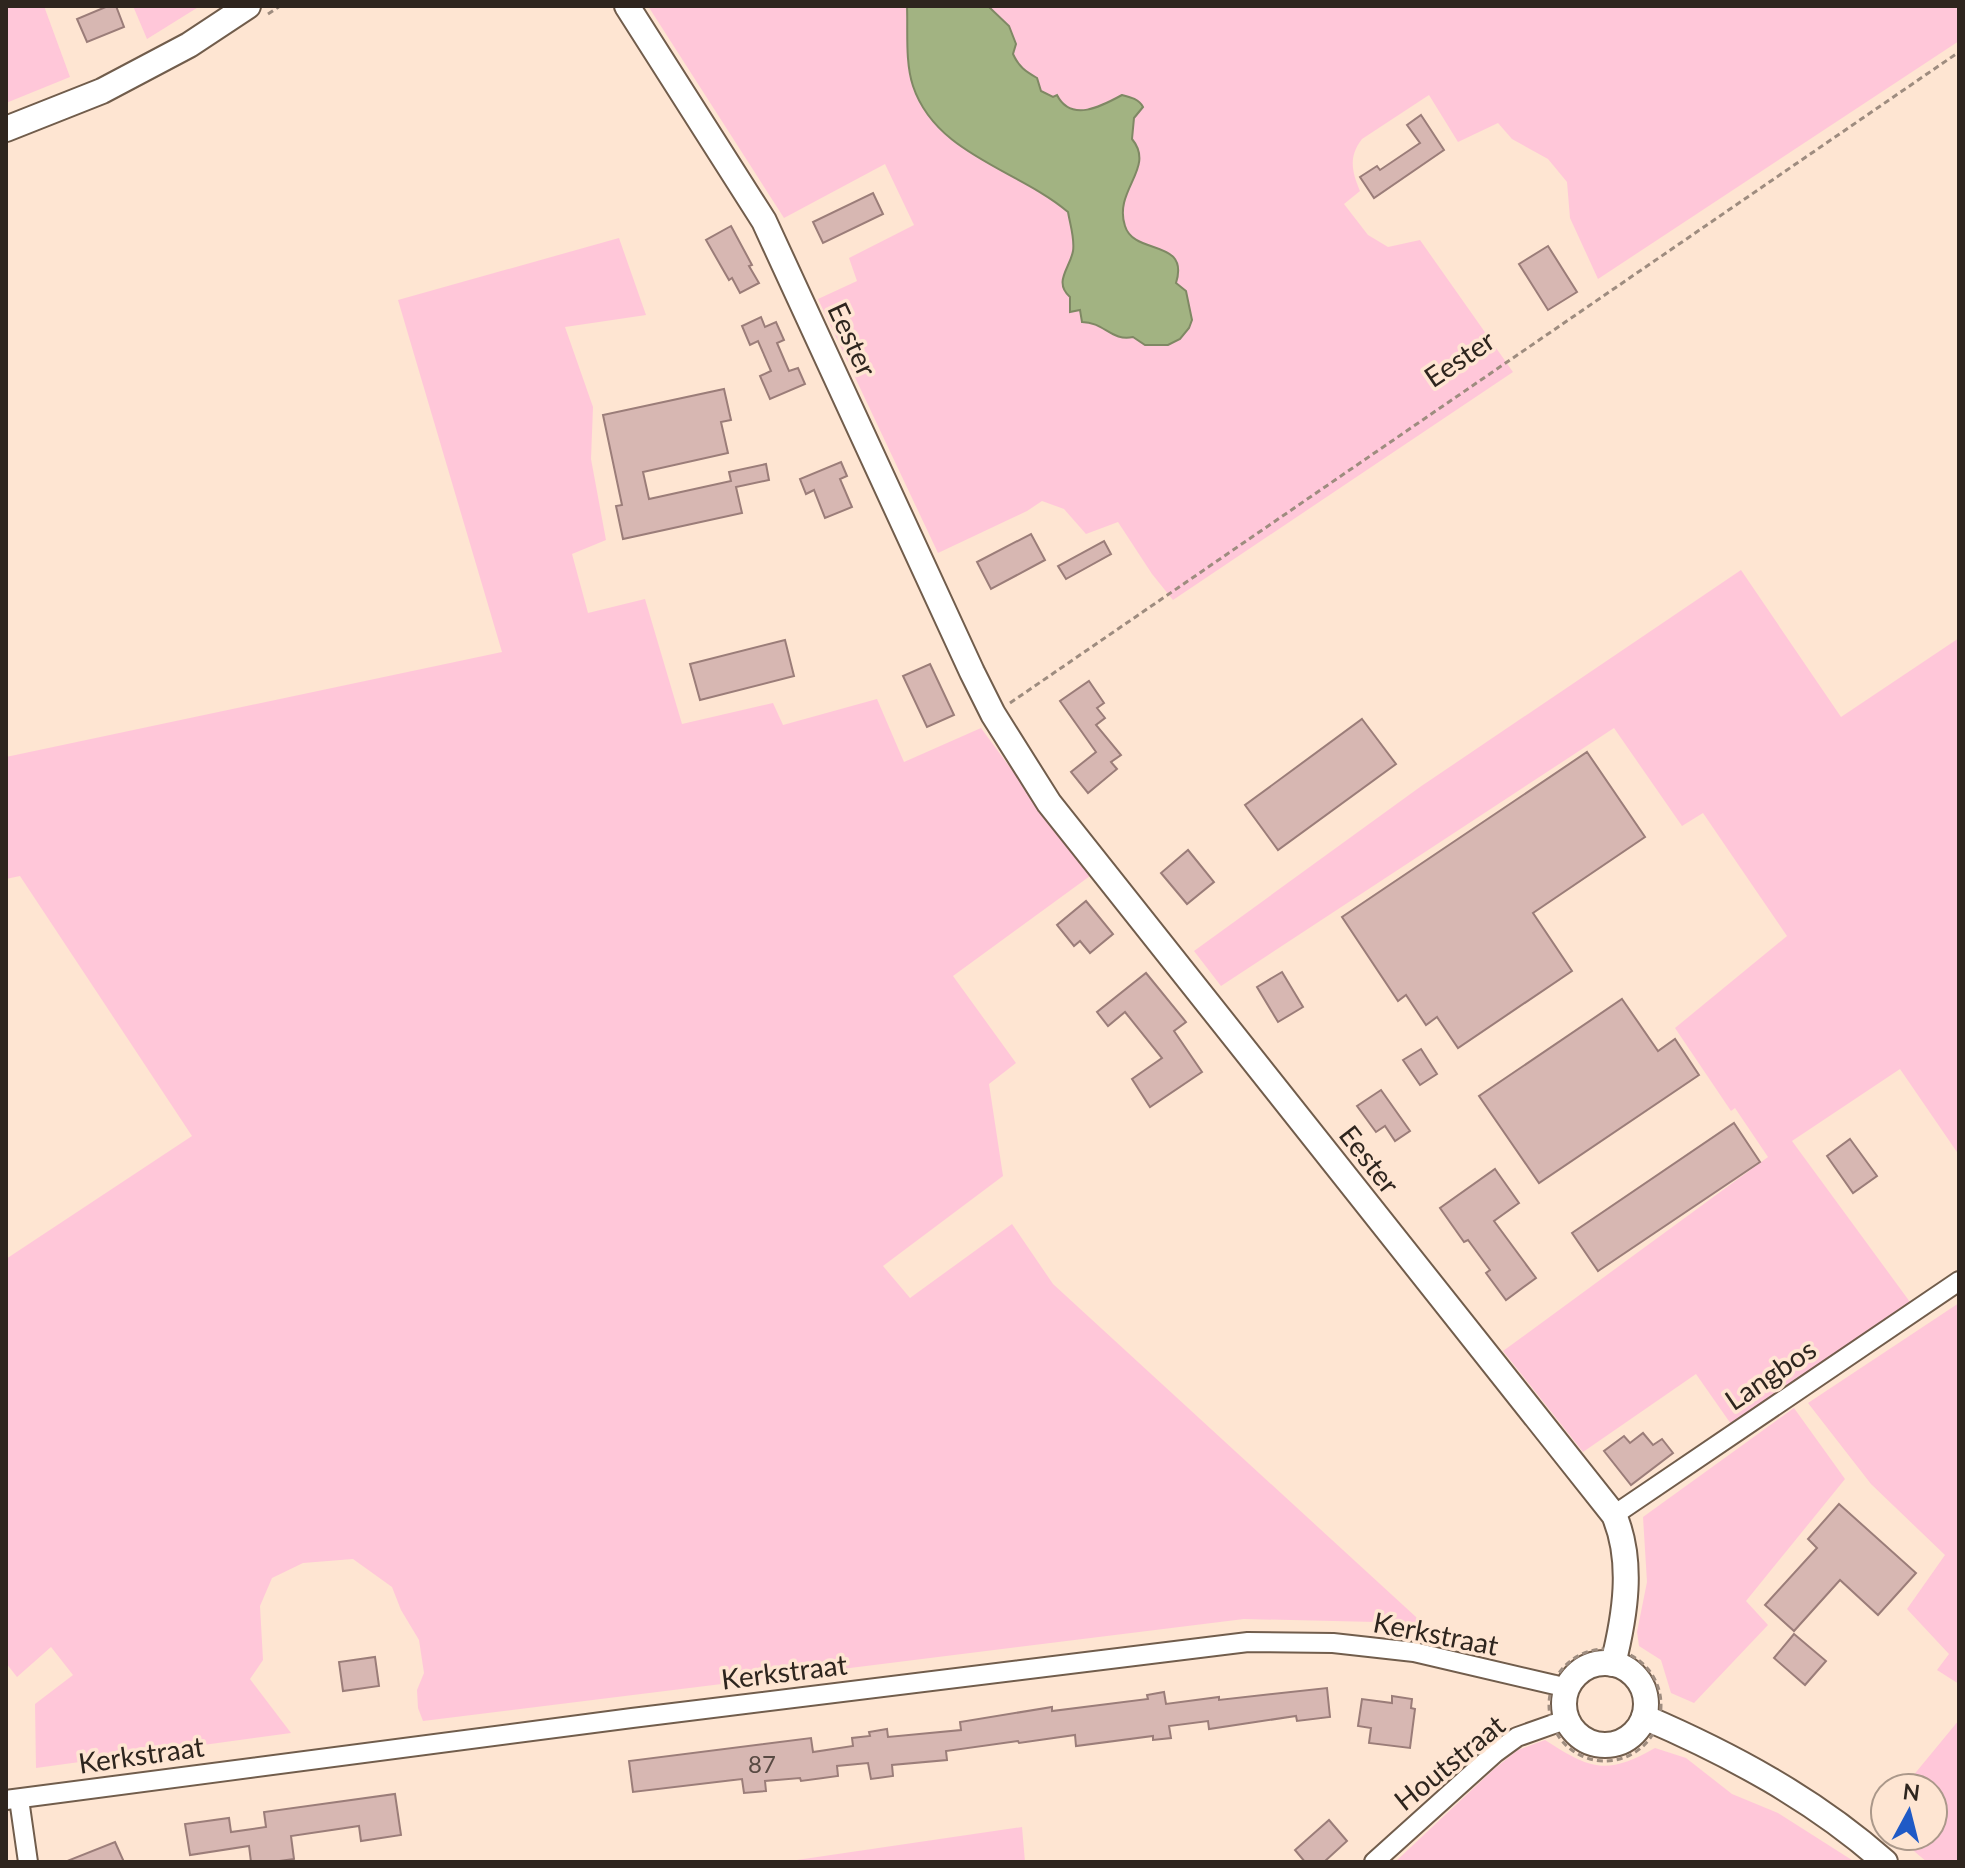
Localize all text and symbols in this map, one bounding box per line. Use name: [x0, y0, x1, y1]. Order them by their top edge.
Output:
street label: Eester: [821, 297, 885, 381]
street label: Eester: [1417, 322, 1501, 394]
street label: Eester: [1333, 1118, 1407, 1200]
street label: Langbos: [1718, 1331, 1822, 1417]
street label: Kerkstraat: [1371, 1604, 1501, 1662]
street label: Kerkstraat: [719, 1646, 849, 1696]
street label: Houtstraat: [1387, 1707, 1511, 1817]
street label: Kerkstraat: [76, 1728, 206, 1780]
house number: 87: [748, 1749, 776, 1778]
north arrow: [1869, 1772, 1949, 1852]
text: N: [1901, 1777, 1922, 1806]

